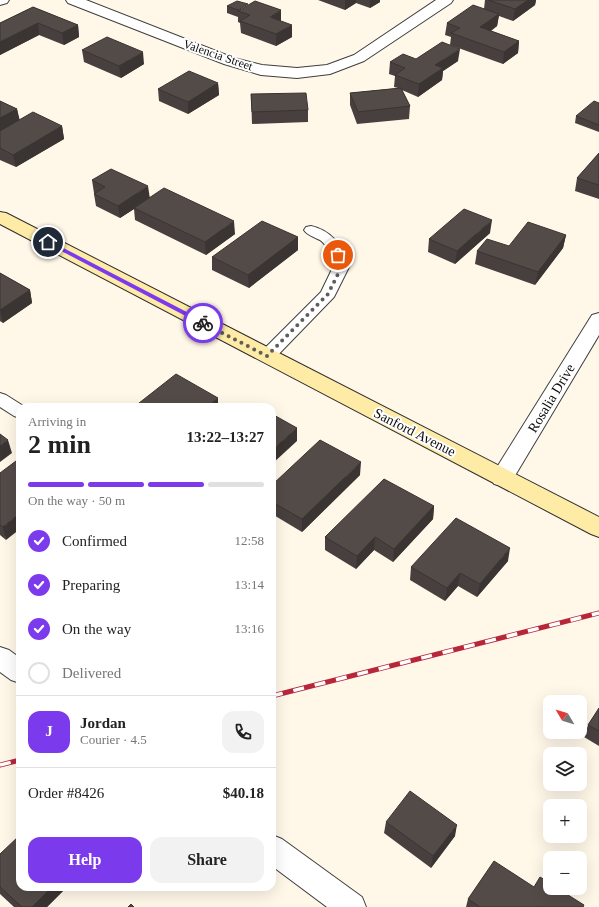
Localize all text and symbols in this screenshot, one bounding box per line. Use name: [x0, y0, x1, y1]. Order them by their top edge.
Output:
street label: Valencia Street: [182, 37, 255, 74]
pin: [31, 225, 65, 259]
icon: home: [37, 231, 59, 253]
pin: [321, 238, 355, 272]
icon: bag: [327, 244, 349, 266]
courier: [183, 303, 223, 343]
icon: bike: [192, 312, 214, 334]
street label: Rosalia Drive: [525, 361, 578, 435]
street label: Sanford Avenue: [371, 405, 458, 459]
text: Arriving in: [28, 414, 86, 429]
text: 13:22–13:27: [187, 429, 264, 445]
text: 2 min: [28, 430, 91, 459]
text: On the way · 50 m: [28, 493, 125, 508]
icon: check: [28, 530, 50, 552]
text: Confirmed: [62, 533, 127, 549]
text: 12:58: [234, 533, 264, 548]
icon: check: [28, 574, 50, 596]
text: Preparing: [62, 577, 120, 593]
text: 13:14: [234, 577, 264, 592]
icon: check: [28, 618, 50, 640]
text: On the way: [62, 621, 131, 637]
text: 13:16: [234, 621, 264, 636]
text: Delivered: [62, 665, 121, 681]
north arrow: [543, 695, 587, 739]
map controls: [543, 695, 587, 895]
button: phone: [222, 711, 264, 753]
text: Jordan: [80, 715, 126, 731]
text: J: [45, 723, 53, 739]
text: Courier · 4.5: [80, 732, 147, 747]
button: layers: [543, 747, 587, 791]
text: Order #8426: [28, 785, 104, 801]
text: $40.18: [223, 785, 264, 801]
button: +: [543, 799, 587, 843]
button: Help: [28, 837, 142, 883]
button: Share: [150, 837, 264, 883]
button: −: [543, 851, 587, 895]

